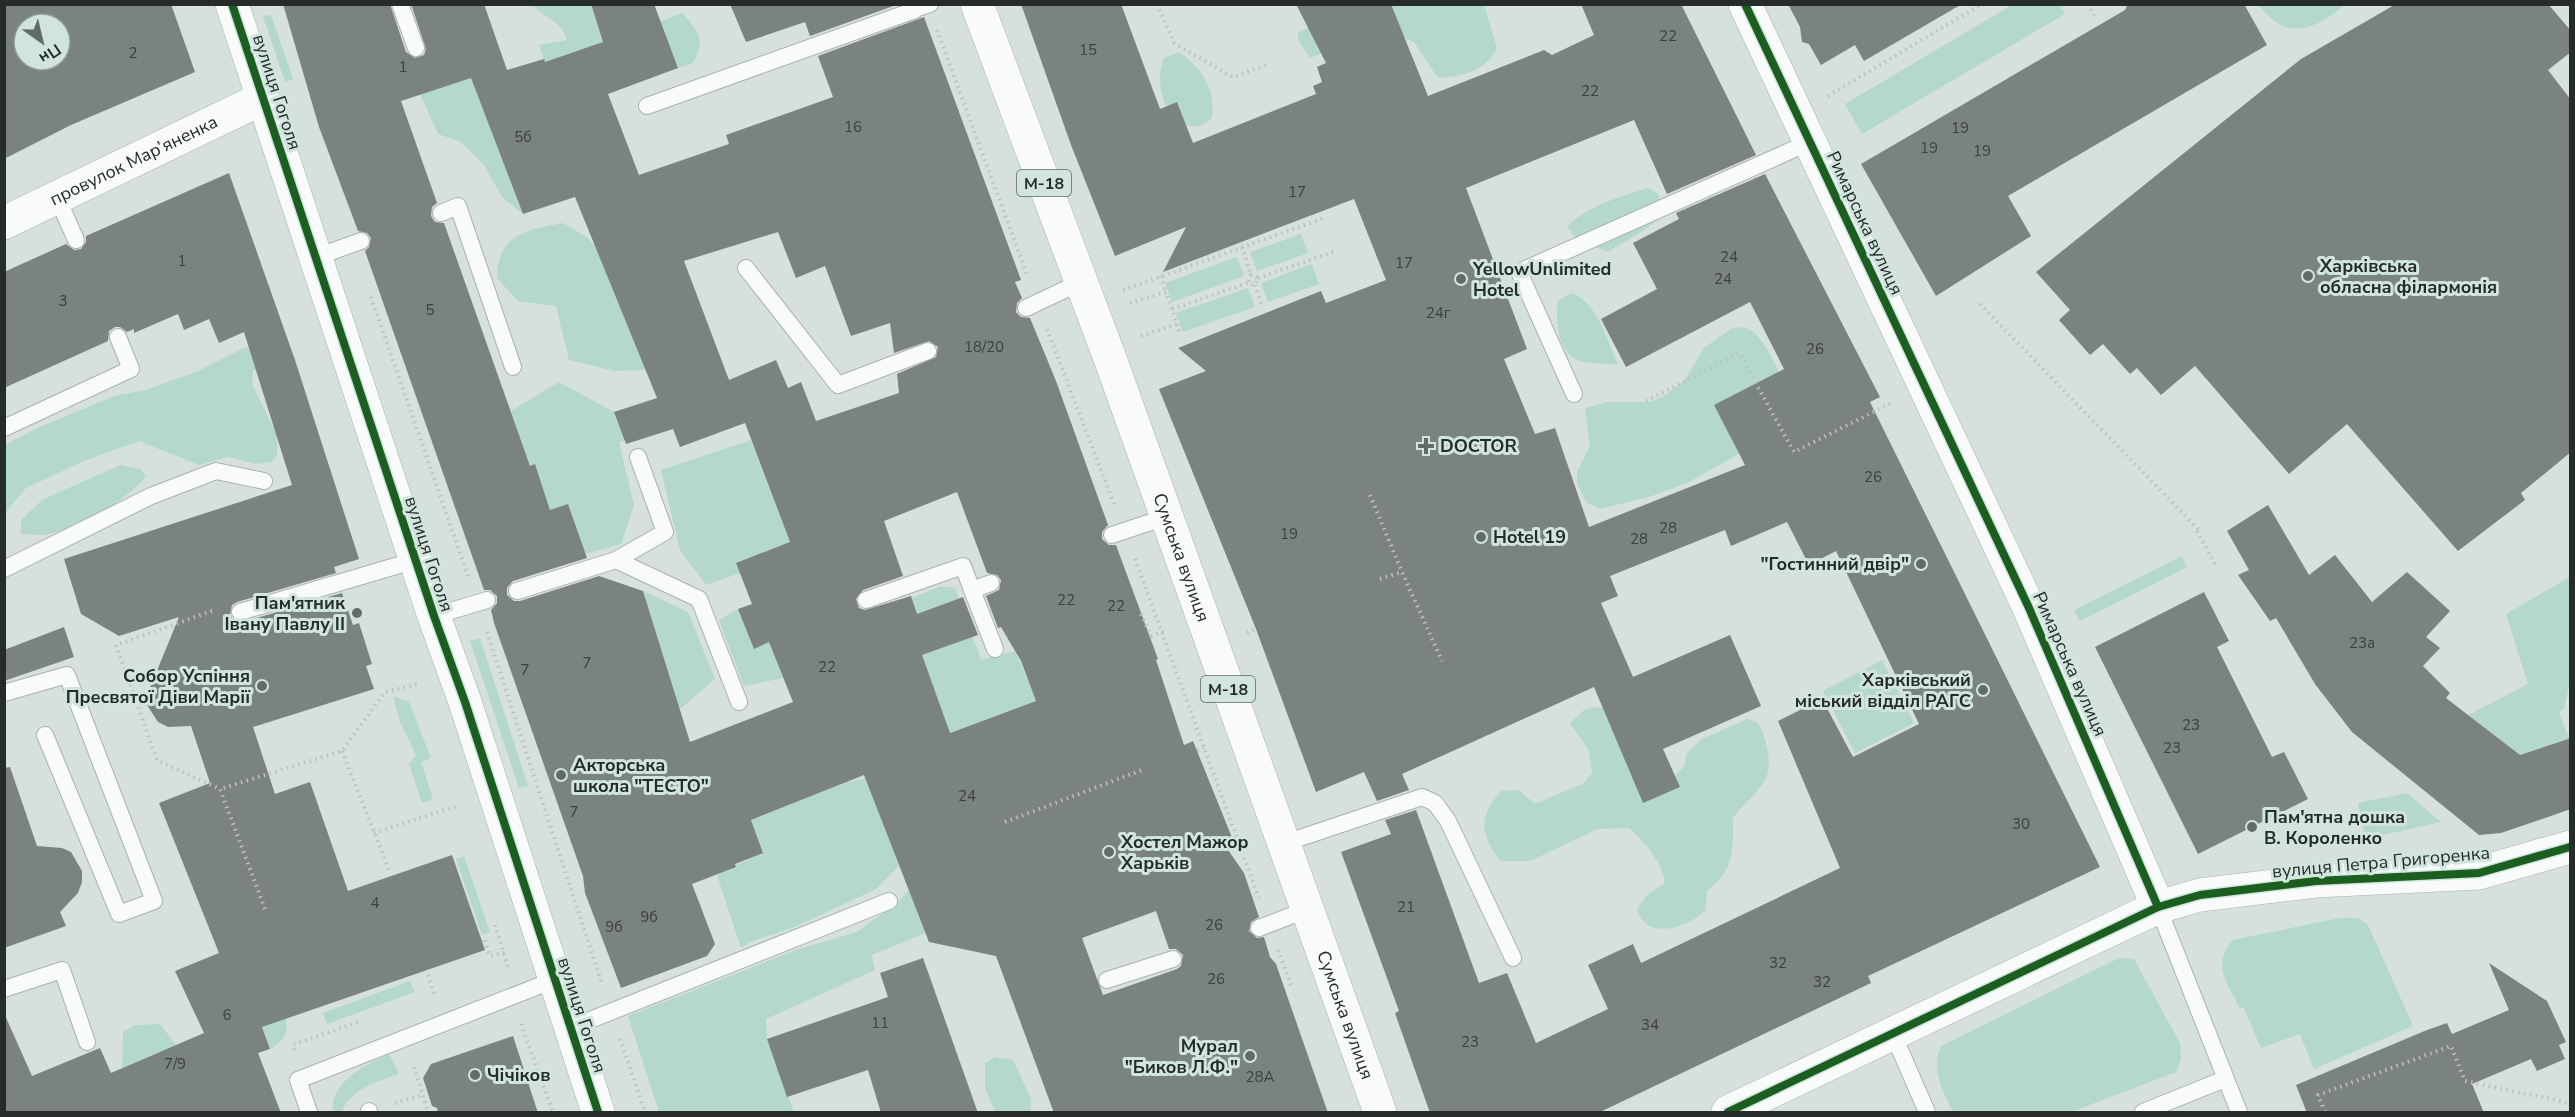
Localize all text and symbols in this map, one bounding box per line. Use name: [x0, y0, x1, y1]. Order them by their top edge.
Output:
north arrow: [12, 12, 72, 72]
house number: 22: [1659, 26, 1677, 46]
street label: вулиця Гоголя: [247, 31, 307, 153]
text: Пн: [35, 38, 65, 69]
house number: 15: [1079, 40, 1097, 60]
house number: 2: [128, 43, 138, 63]
house number: 1: [398, 57, 408, 77]
house number: 22: [1581, 81, 1599, 101]
street label: провулок Мар’яненка: [46, 110, 222, 211]
house number: 16: [844, 117, 862, 137]
house number: 19: [1951, 118, 1969, 138]
house number: 5б: [514, 127, 532, 147]
house number: 19: [1920, 138, 1938, 158]
house number: 19: [1973, 141, 1991, 161]
street label: Римарська вулиця: [1821, 147, 1909, 299]
road number: М-18: [1017, 170, 1071, 196]
house number: 17: [1288, 182, 1306, 202]
house number: 24: [1720, 247, 1738, 267]
house number: 1: [177, 251, 187, 271]
house number: 17: [1395, 253, 1413, 273]
place label: Харківська обласна філармонія: [2319, 254, 2497, 299]
place label: YellowUnlimited Hotel: [1472, 257, 1611, 302]
house number: 24: [1714, 269, 1732, 289]
marker: Харківська обласна філармонія: [2301, 269, 2315, 283]
marker: YellowUnlimited Hotel: [1454, 272, 1468, 286]
house number: 3: [58, 291, 68, 311]
house number: 5: [425, 300, 435, 320]
house number: 24г: [1426, 303, 1451, 323]
house number: 18/20: [964, 337, 1004, 357]
house number: 26: [1806, 339, 1824, 359]
place label: DOCTOR: [1440, 434, 1517, 458]
marker: DOCTOR: [1417, 437, 1435, 455]
house number: 26: [1864, 467, 1882, 487]
street label: Сумська вулиця: [1147, 490, 1215, 625]
street label: вулиця Гоголя: [399, 493, 459, 615]
house number: 28: [1659, 518, 1677, 538]
house number: 19: [1280, 524, 1298, 544]
place label: Hotel 19: [1493, 525, 1566, 549]
house number: 28: [1630, 529, 1648, 549]
marker: Hotel 19: [1474, 530, 1488, 544]
place label: "Гостинний двір": [1761, 552, 1909, 576]
marker: "Гостинний двір": [1914, 557, 1928, 571]
street label: Римарська вулиця: [2027, 588, 2113, 740]
house number: 22: [1057, 590, 1075, 610]
place label: Пам'ятник Івану Павлу II: [225, 591, 346, 636]
house number: 22: [1107, 596, 1125, 616]
marker: Пам'ятник Івану Павлу II: [350, 606, 364, 620]
house number: 23а: [2349, 633, 2375, 653]
house number: 7: [582, 653, 592, 673]
house number: 22: [818, 657, 836, 677]
house number: 7: [520, 660, 530, 680]
place label: Собор Успіння Пресвятої Діви Марії: [66, 664, 251, 709]
place label: Харківський міський відділ РАГС: [1795, 668, 1971, 713]
road number: М-18: [1201, 676, 1255, 702]
marker: Собор Успіння Пресвятої Діви Марії: [255, 679, 269, 693]
marker: Харківський міський відділ РАГС: [1976, 683, 1990, 697]
house number: 23: [2182, 715, 2200, 735]
house number: 23: [2163, 738, 2181, 758]
place label: Акторська школа "ТЕСТО": [573, 753, 709, 798]
marker: Акторська школа "ТЕСТО": [554, 768, 568, 782]
house number: 24: [958, 786, 976, 806]
house number: 7: [569, 802, 579, 822]
place label: Пам'ятна дошка В. Короленко: [2264, 805, 2405, 850]
house number: 30: [2012, 814, 2030, 834]
marker: Пам'ятна дошка В. Короленко: [2245, 820, 2259, 834]
place label: Хостел Мажор Харьків: [1120, 830, 1249, 875]
street label: вулиця Петра Григоренка: [2271, 841, 2491, 883]
marker: Хостел Мажор Харьків: [1102, 845, 1116, 859]
house number: 4: [370, 893, 380, 913]
house number: 21: [1397, 897, 1415, 917]
house number: 9б: [640, 907, 658, 927]
house number: 26: [1205, 915, 1223, 935]
house number: 9б: [605, 917, 623, 937]
street label: Сумська вулиця: [1311, 947, 1379, 1083]
house number: 32: [1769, 953, 1787, 973]
street label: вулиця Гоголя: [552, 954, 612, 1076]
house number: 26: [1207, 969, 1225, 989]
house number: 32: [1813, 972, 1831, 992]
house number: 6: [222, 1005, 232, 1025]
house number: 11: [871, 1013, 889, 1033]
house number: 34: [1641, 1015, 1659, 1035]
house number: 23: [1461, 1032, 1479, 1052]
place label: Мурал "Биков Л.Ф.": [1125, 1034, 1238, 1079]
marker: Мурал "Биков Л.Ф.": [1243, 1049, 1257, 1063]
house number: 7/9: [164, 1054, 186, 1074]
place label: Чічіков: [487, 1063, 550, 1087]
house number: 28А: [1246, 1067, 1275, 1087]
marker: Чічіков: [468, 1068, 482, 1082]

